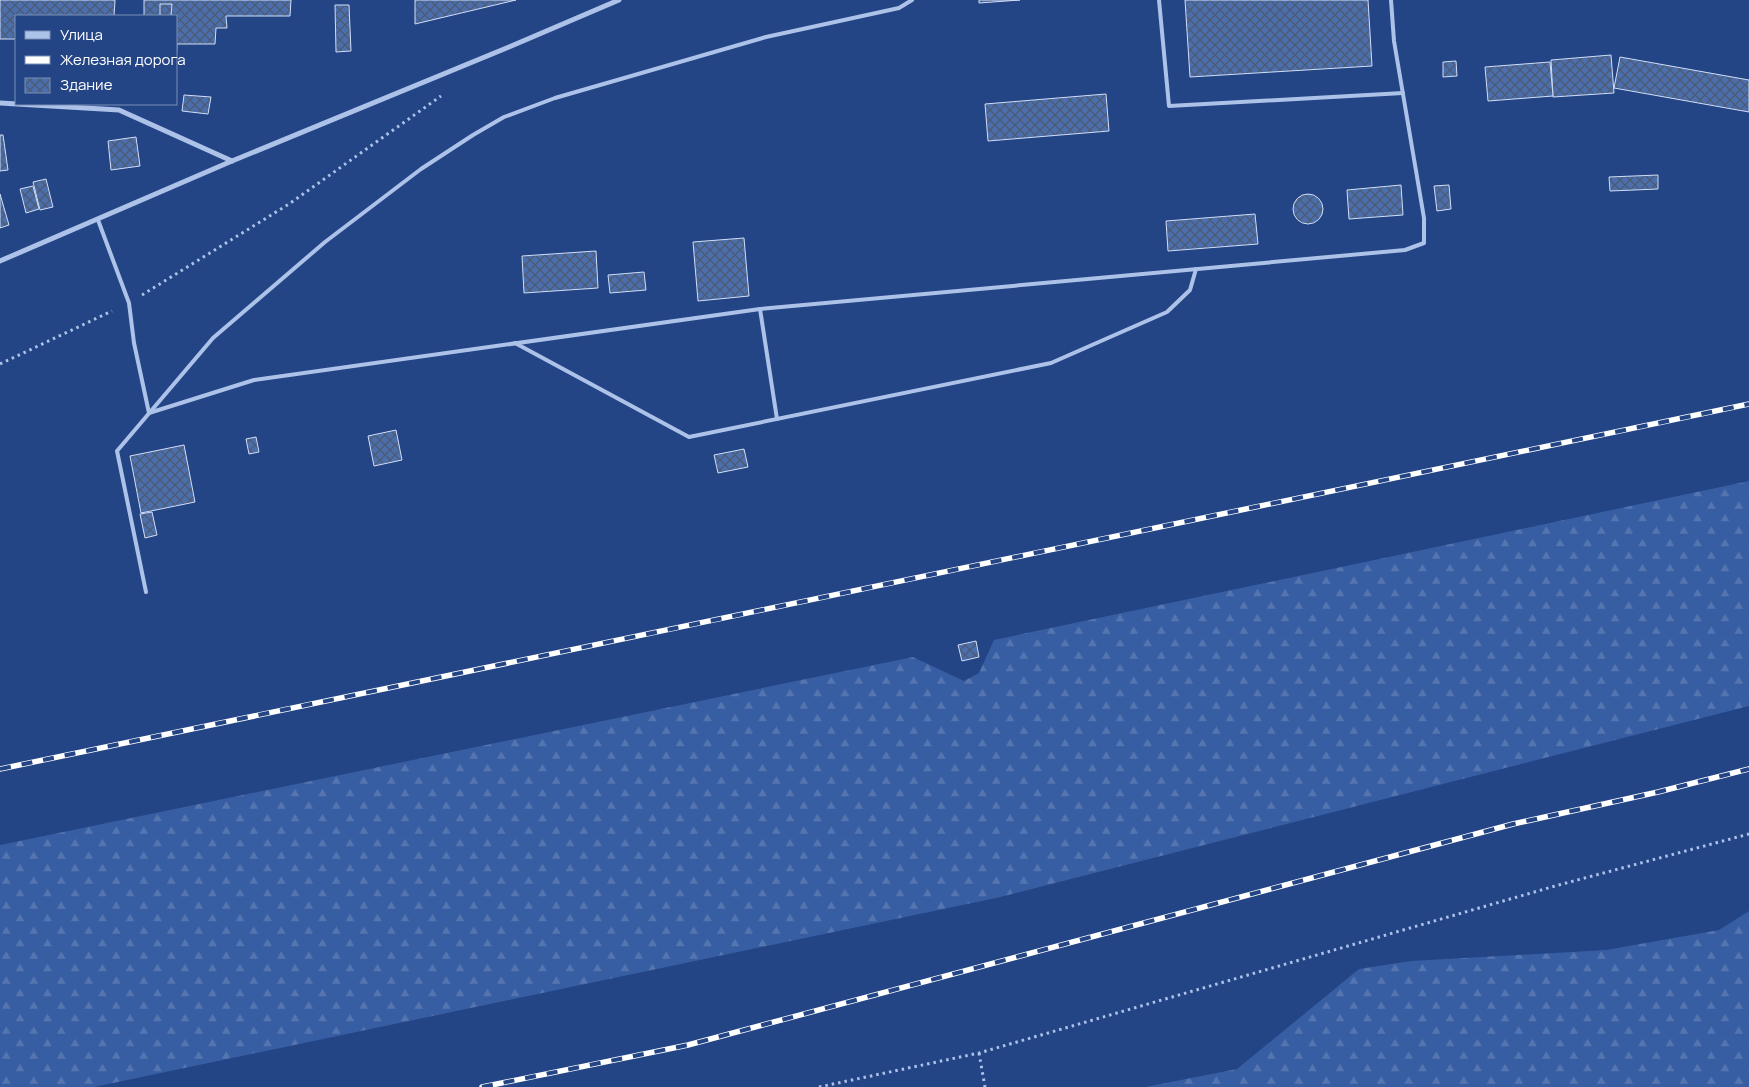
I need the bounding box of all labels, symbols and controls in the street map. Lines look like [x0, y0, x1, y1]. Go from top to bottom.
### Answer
legend [15, 15, 178, 105]
text: Улица [60, 24, 103, 45]
text: Железная дорога [60, 49, 185, 70]
text: Здание [60, 74, 113, 95]

